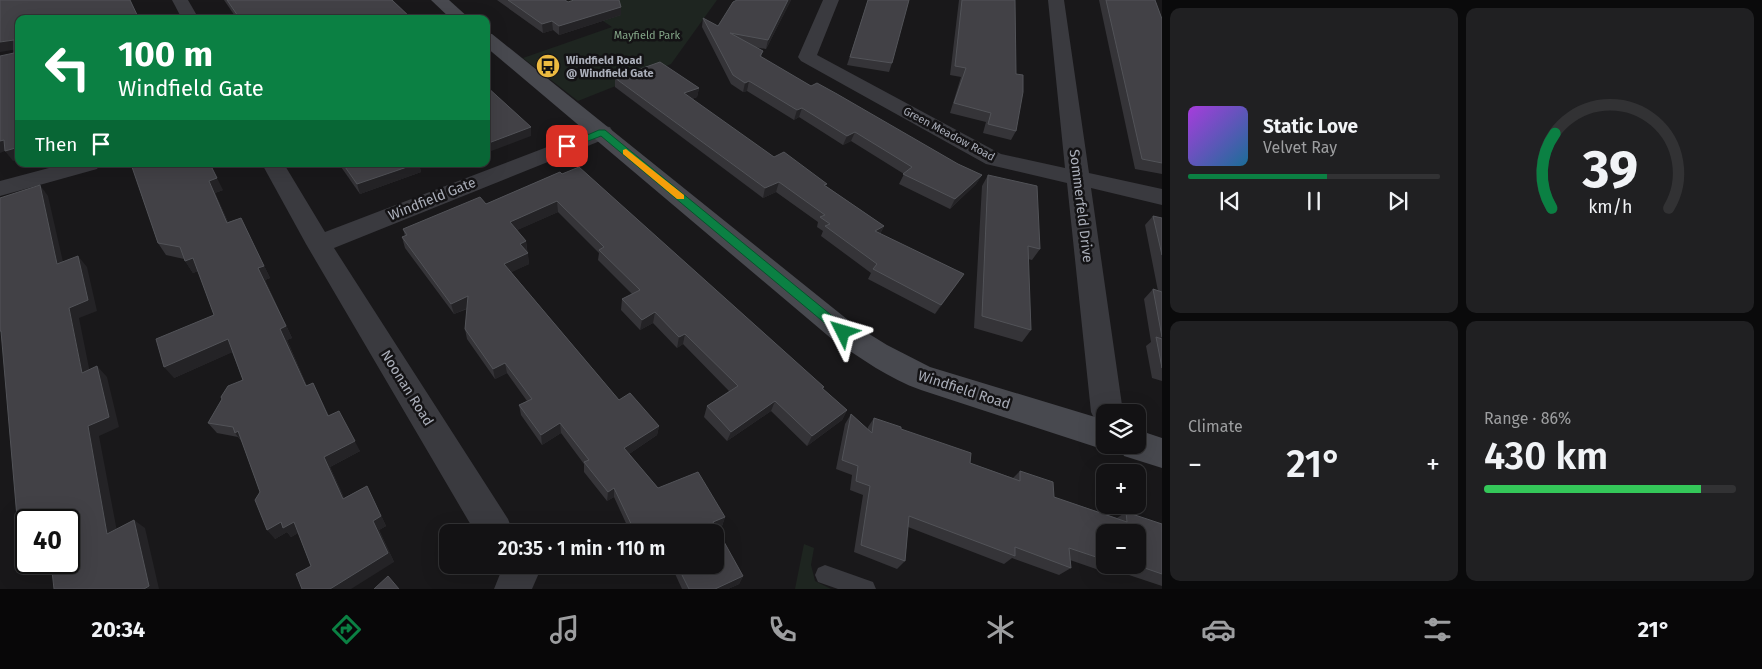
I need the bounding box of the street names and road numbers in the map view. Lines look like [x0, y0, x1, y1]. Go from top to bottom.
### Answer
street label: Green Meadow Road [901, 104, 997, 164]
street label: Sommerfeld Drive [1066, 148, 1096, 264]
street label: Windfield Gate [386, 174, 478, 224]
street label: Noonan Road [377, 347, 437, 429]
street label: Windfield Road [916, 367, 1012, 413]

